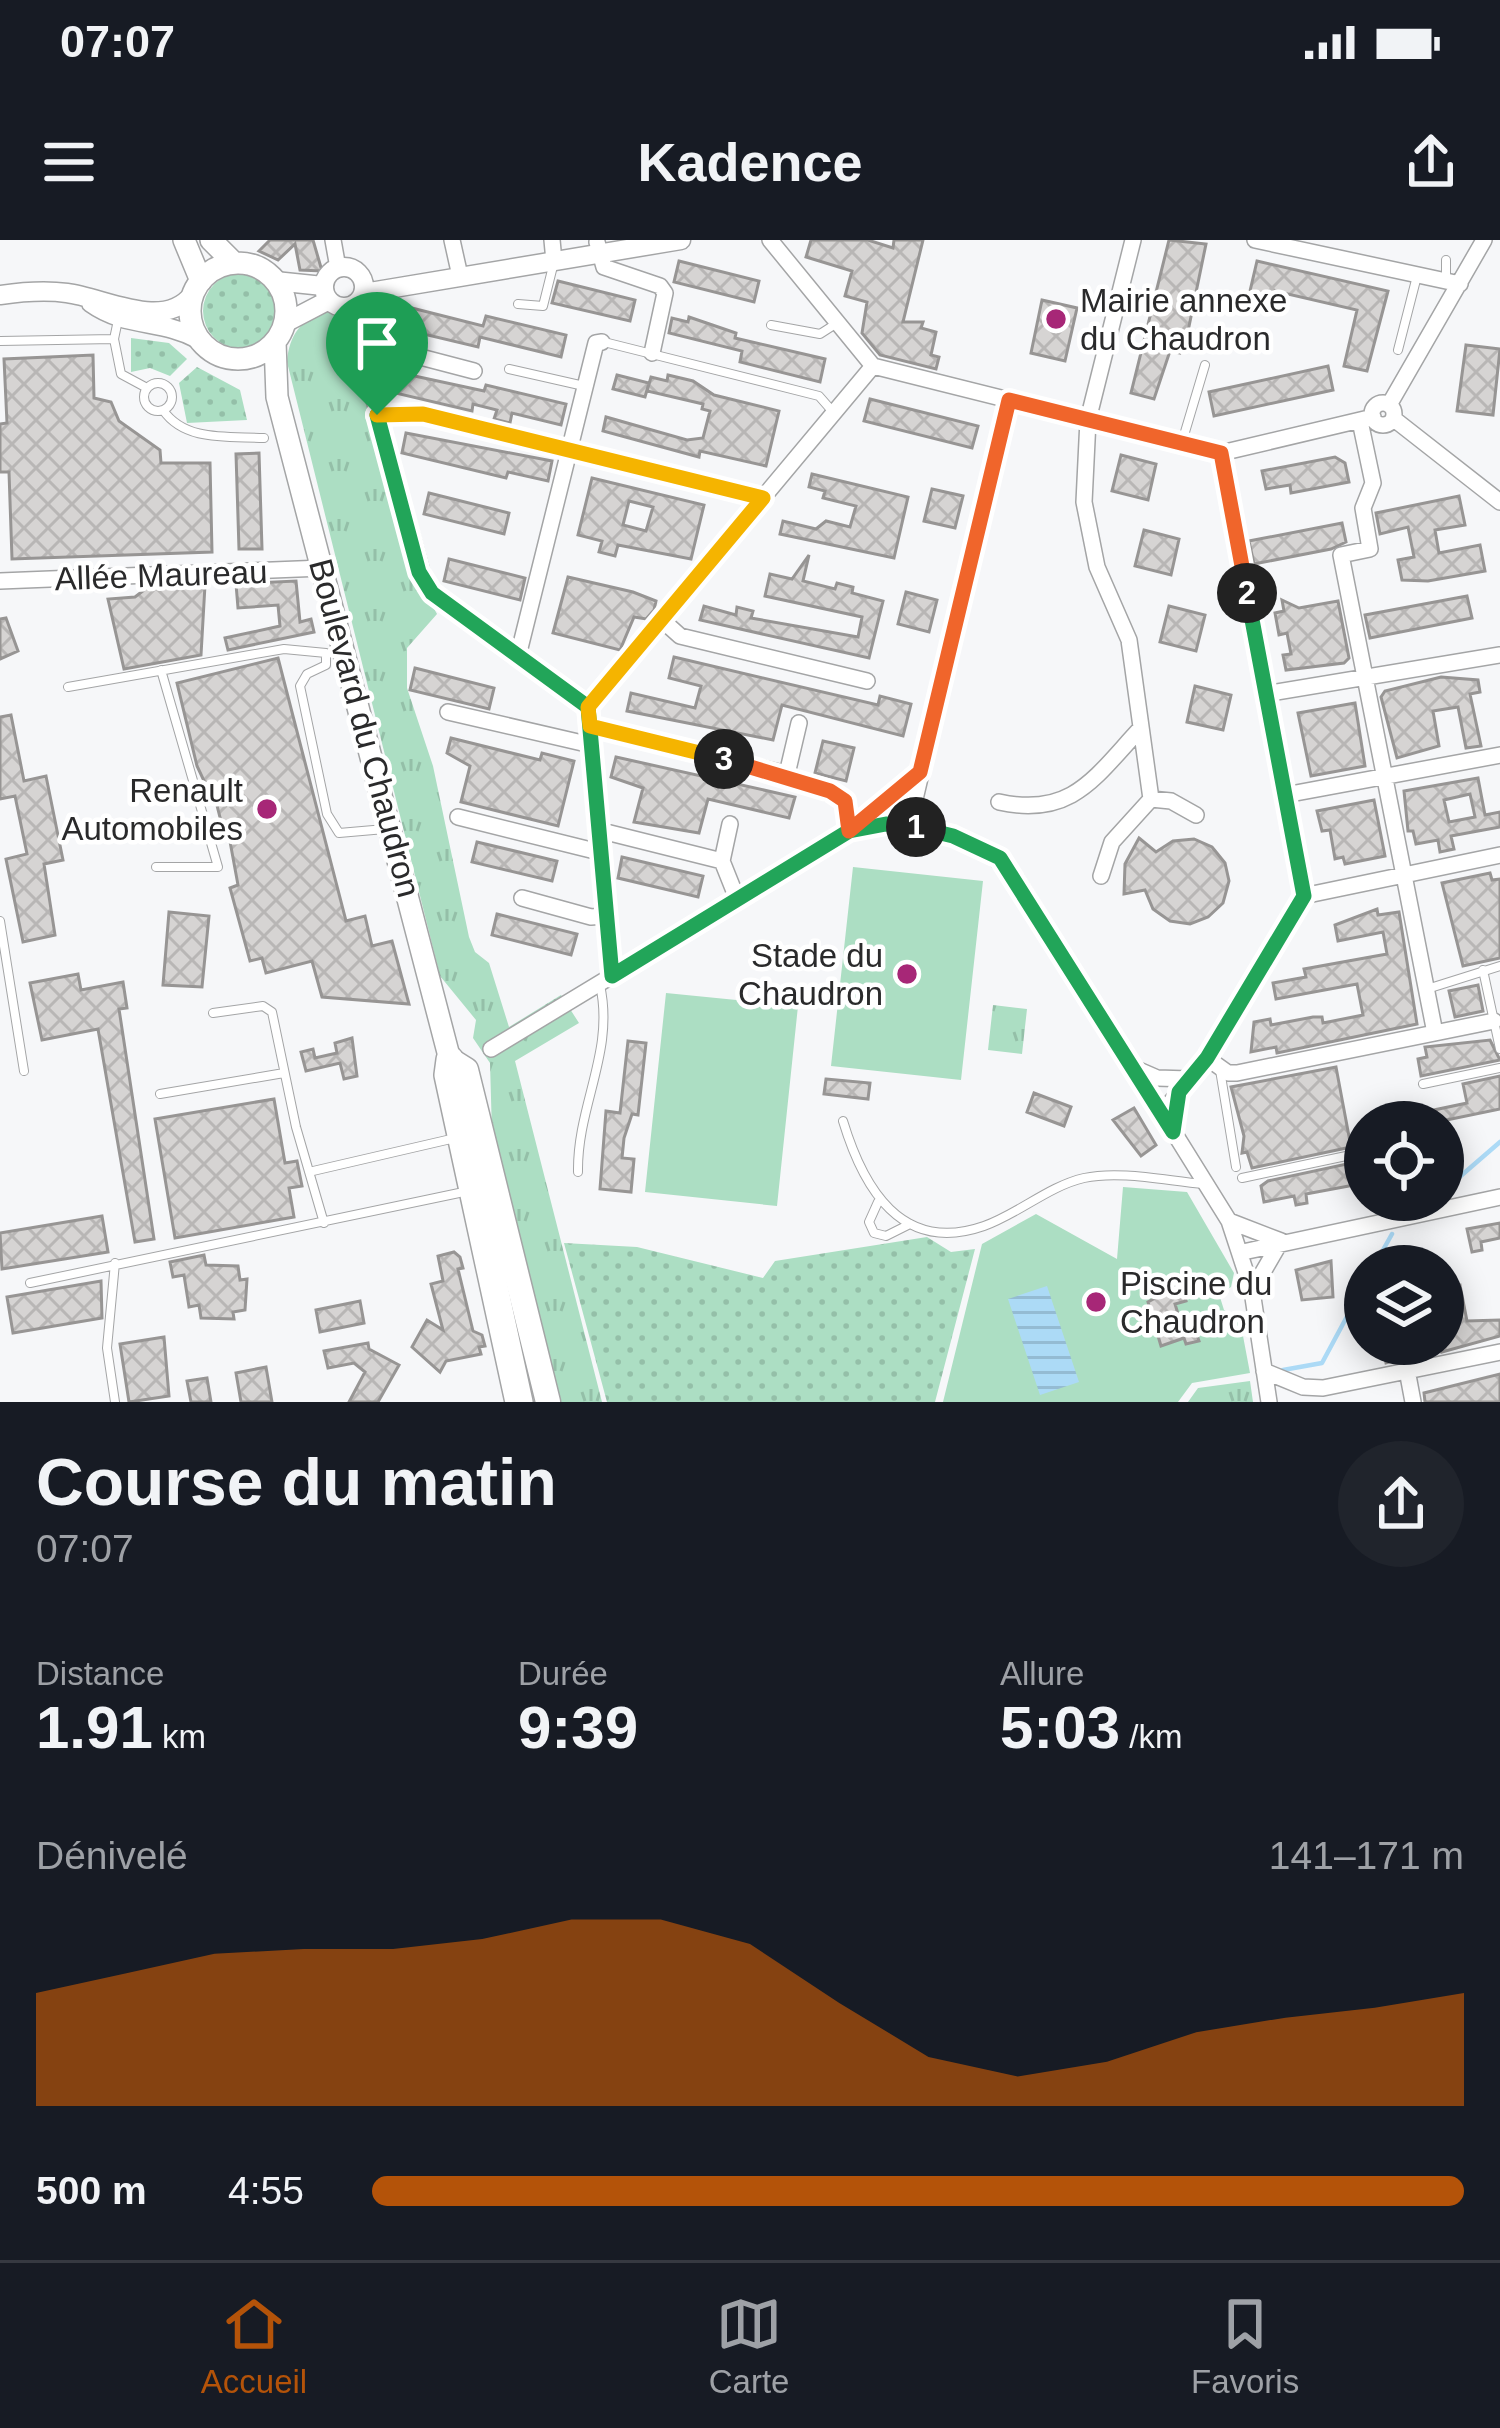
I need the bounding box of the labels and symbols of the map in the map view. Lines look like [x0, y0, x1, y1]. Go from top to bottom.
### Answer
place label: Mairie annexe du Chaudron [1080, 282, 1287, 357]
pin [326, 292, 428, 415]
marker: Mairie annexe du Chaudron [1043, 306, 1069, 332]
street label: Allée Maureau [54, 553, 268, 597]
street label: Boulevard du Chaudron [302, 555, 428, 901]
pin: 2 [1217, 563, 1277, 623]
pin: 3 [694, 729, 754, 789]
place label: Renault Automobiles [61, 772, 243, 847]
marker: Renault Automobiles [254, 796, 280, 822]
pin: 1 [886, 797, 946, 857]
place label: Stade du Chaudron [738, 937, 883, 1012]
marker: Stade du Chaudron [894, 961, 920, 987]
place label: Piscine du Chaudron [1120, 1265, 1272, 1340]
marker: Piscine du Chaudron [1083, 1289, 1109, 1315]

